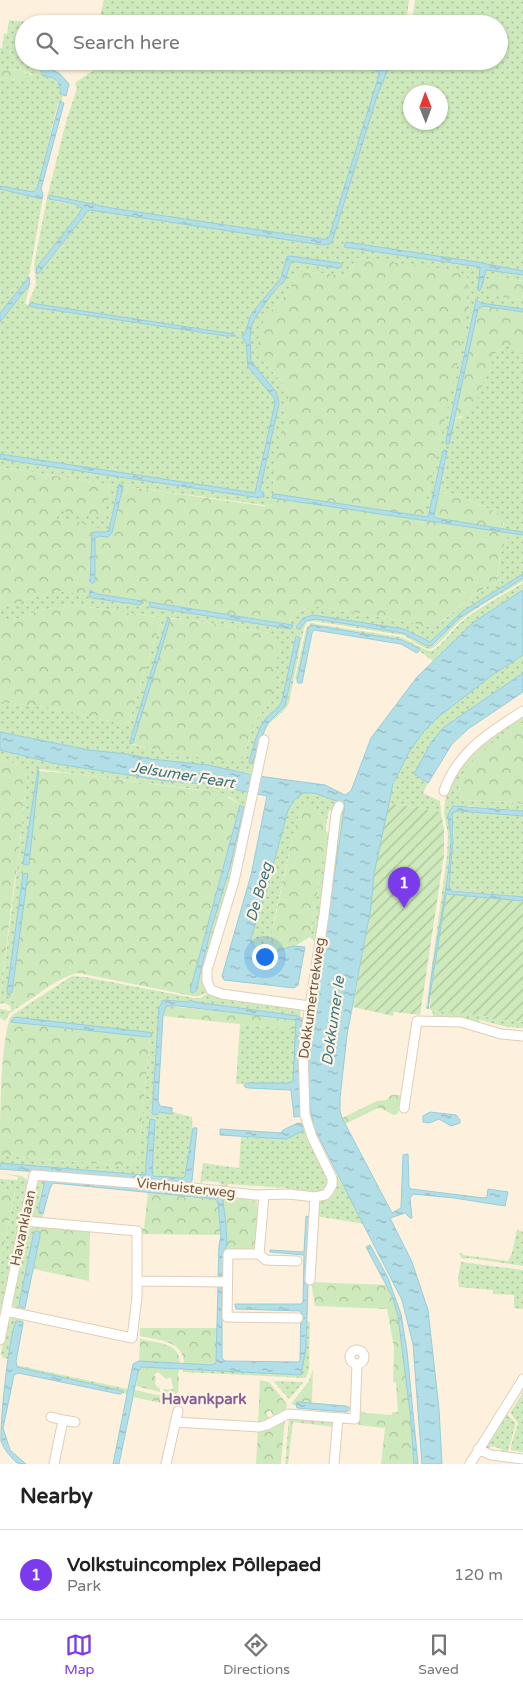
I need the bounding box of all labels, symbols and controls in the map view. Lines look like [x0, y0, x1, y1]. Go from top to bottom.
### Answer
search box [15, 15, 508, 70]
icon: search [33, 29, 61, 57]
text: Search here [73, 32, 180, 54]
north arrow [403, 85, 448, 130]
water label: Jelsumer Feart [130, 758, 238, 792]
water label: De Boeg [242, 859, 276, 924]
pin: 1 [388, 867, 420, 908]
street label: Dokkumertrekweg [295, 936, 329, 1060]
your location [252, 944, 278, 970]
water label: Dokkumer Ie [318, 974, 348, 1067]
street label: Vierhuisterweg [135, 1174, 237, 1202]
street label: Havanklaan [7, 1188, 39, 1268]
district label: Havankpark [161, 1390, 247, 1409]
text: Nearby [20, 1484, 93, 1509]
text: Volkstuincomplex Pôllepaed [67, 1554, 321, 1576]
text: 1 [31, 1565, 41, 1585]
text: 120 m [454, 1565, 503, 1585]
text: Park [67, 1576, 101, 1596]
tab: Map [64, 1631, 94, 1678]
tab: Directions [223, 1631, 290, 1678]
tab: Saved [418, 1631, 459, 1678]

